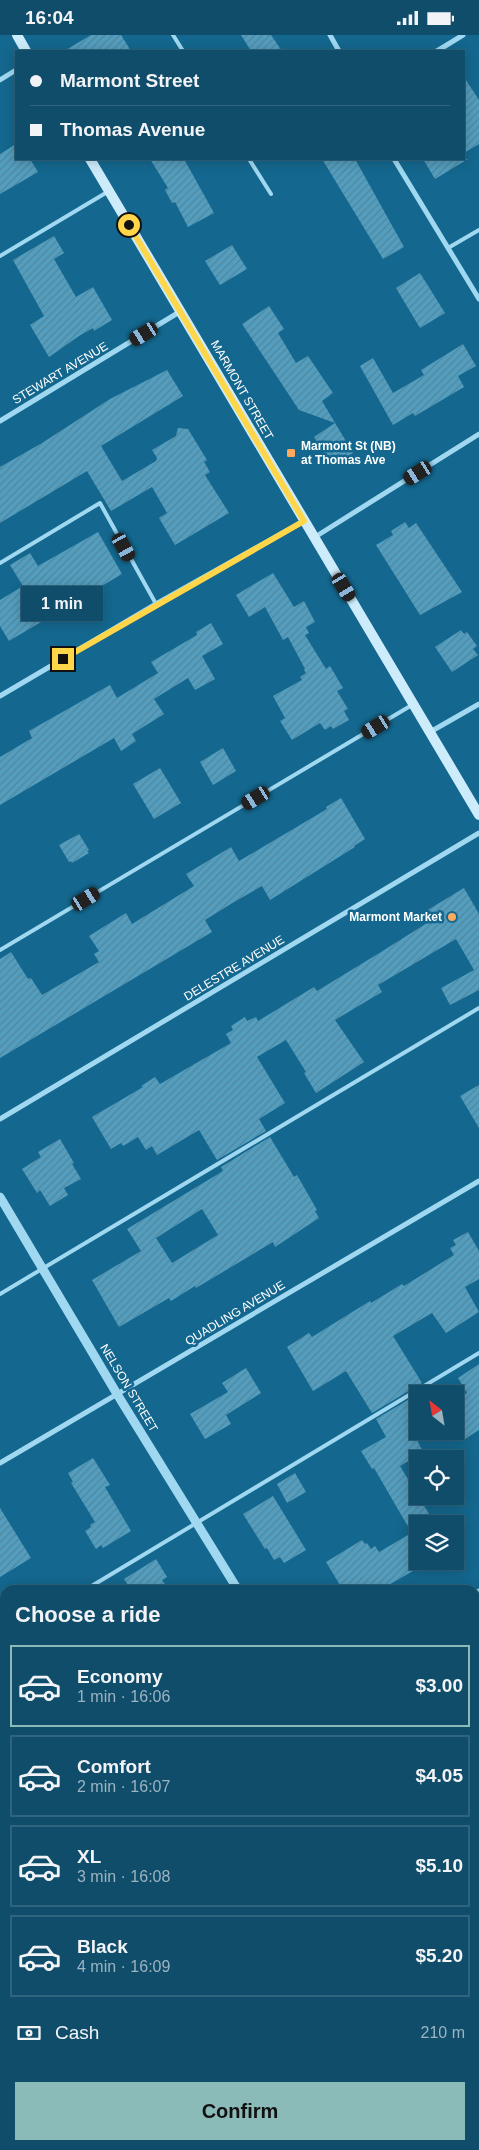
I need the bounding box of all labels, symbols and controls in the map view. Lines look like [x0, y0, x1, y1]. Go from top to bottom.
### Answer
text: 16:04 [25, 7, 74, 28]
text: Marmont Street [60, 70, 199, 91]
text: Thomas Avenue [60, 119, 205, 140]
route start [118, 214, 140, 236]
car [127, 320, 160, 348]
street label: MARMONT STREET [208, 338, 277, 443]
street label: STEWART AVENUE [10, 339, 110, 407]
place label: Marmont St (NB) at Thomas Ave [301, 439, 396, 467]
marker: Marmont St (NB) at Thomas Ave [285, 447, 297, 459]
car [401, 459, 434, 487]
car [110, 530, 137, 564]
car [329, 570, 358, 604]
callout: 1 min [22, 587, 104, 621]
text: 1 min [41, 595, 83, 612]
route end [52, 648, 74, 670]
car [359, 713, 392, 741]
car [239, 784, 272, 812]
car [69, 885, 102, 913]
place label: Marmont Market [349, 910, 442, 924]
marker: Marmont Market [446, 911, 458, 923]
street label: DELESTRE AVENUE [181, 933, 287, 1003]
street label: QUADLING AVENUE [183, 1278, 287, 1348]
street label: NELSON STREET [97, 1342, 161, 1435]
north arrow [409, 1385, 464, 1440]
map controls [409, 1385, 464, 1570]
button: locate [409, 1450, 464, 1505]
button: layers [409, 1515, 464, 1570]
text: Choose a ride [15, 1602, 160, 1627]
icon: car [17, 1664, 62, 1709]
text: Economy [77, 1666, 163, 1687]
text: $3.00 [415, 1675, 463, 1696]
text: 1 min · 16:06 [77, 1688, 170, 1705]
icon: car [17, 1754, 62, 1799]
text: Comfort [77, 1756, 151, 1777]
text: $4.05 [415, 1765, 463, 1786]
text: 2 min · 16:07 [77, 1778, 170, 1795]
icon: car [17, 1844, 62, 1889]
text: XL [77, 1846, 101, 1867]
text: $5.10 [415, 1855, 463, 1876]
text: 3 min · 16:08 [77, 1868, 170, 1885]
icon: car [17, 1934, 62, 1979]
text: Black [77, 1936, 128, 1957]
text: $5.20 [415, 1945, 463, 1966]
text: 4 min · 16:09 [77, 1958, 170, 1975]
icon: cash [15, 2019, 43, 2047]
text: Cash [55, 2022, 99, 2043]
text: 210 m [421, 2024, 465, 2041]
button: Confirm [15, 2082, 465, 2140]

